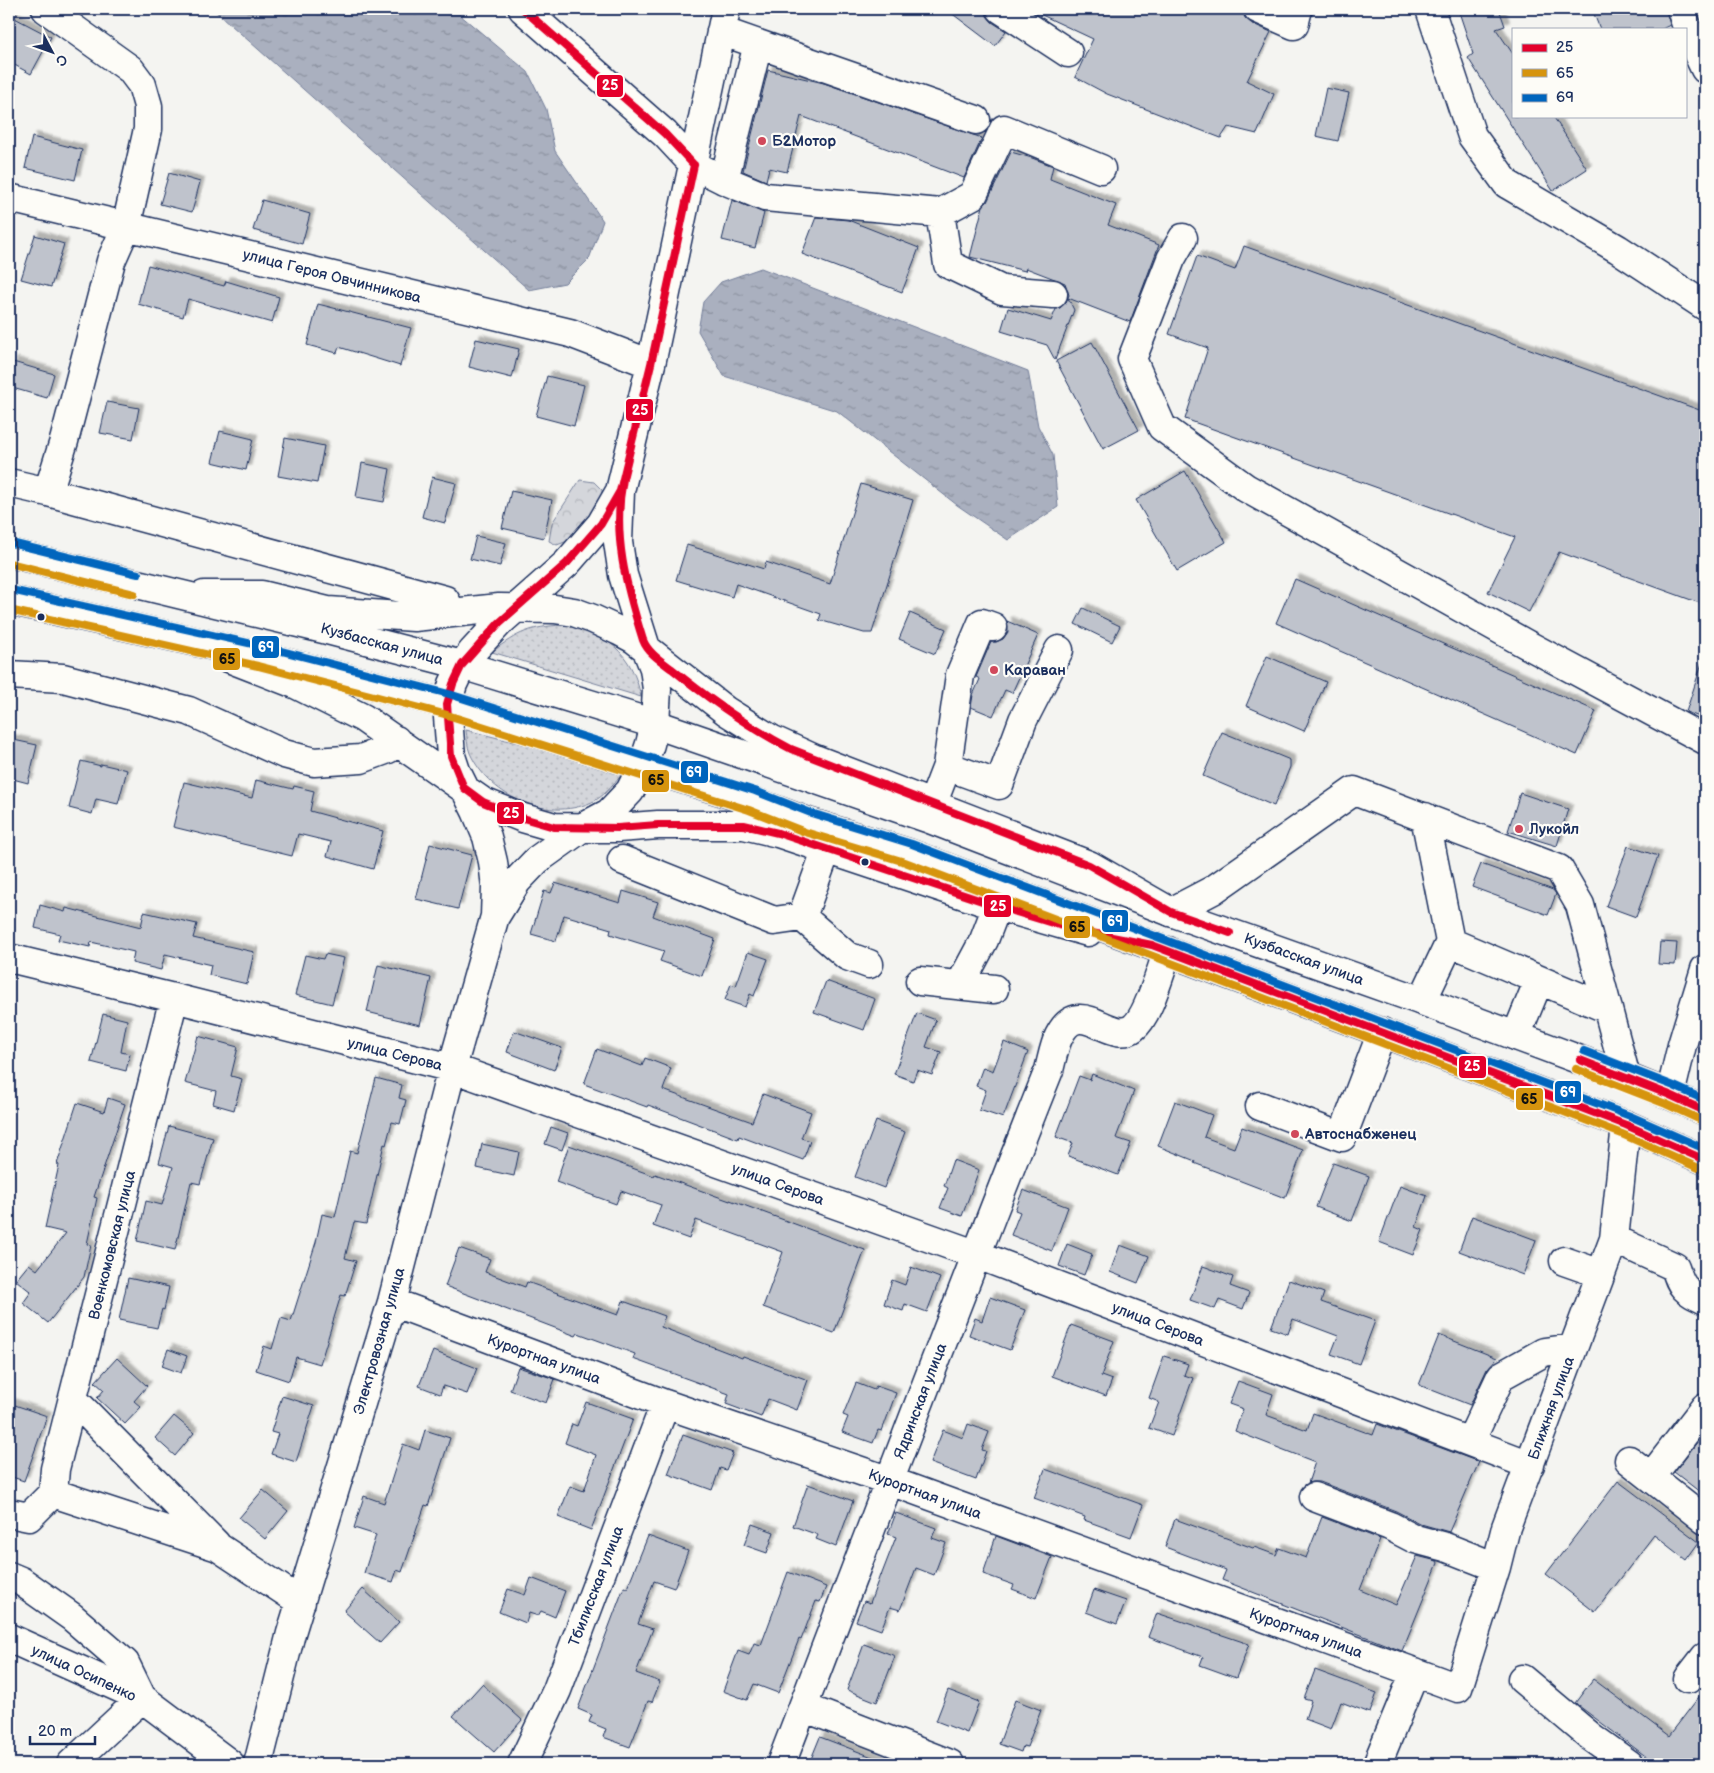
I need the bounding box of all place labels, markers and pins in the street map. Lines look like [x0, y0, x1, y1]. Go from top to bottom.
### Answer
place label: Б2Мотор [772, 132, 836, 151]
marker: Б2Мотор [756, 135, 768, 147]
unlabelled marker [36, 612, 46, 622]
place label: Караван [1004, 661, 1066, 680]
marker: Караван [988, 664, 1000, 676]
place label: Лукойл [1528, 820, 1579, 839]
marker: Лукойл [1513, 823, 1525, 835]
unlabelled marker [860, 857, 870, 867]
place label: Автоснабженец [1304, 1125, 1416, 1144]
marker: Автоснабженец [1289, 1128, 1301, 1140]

